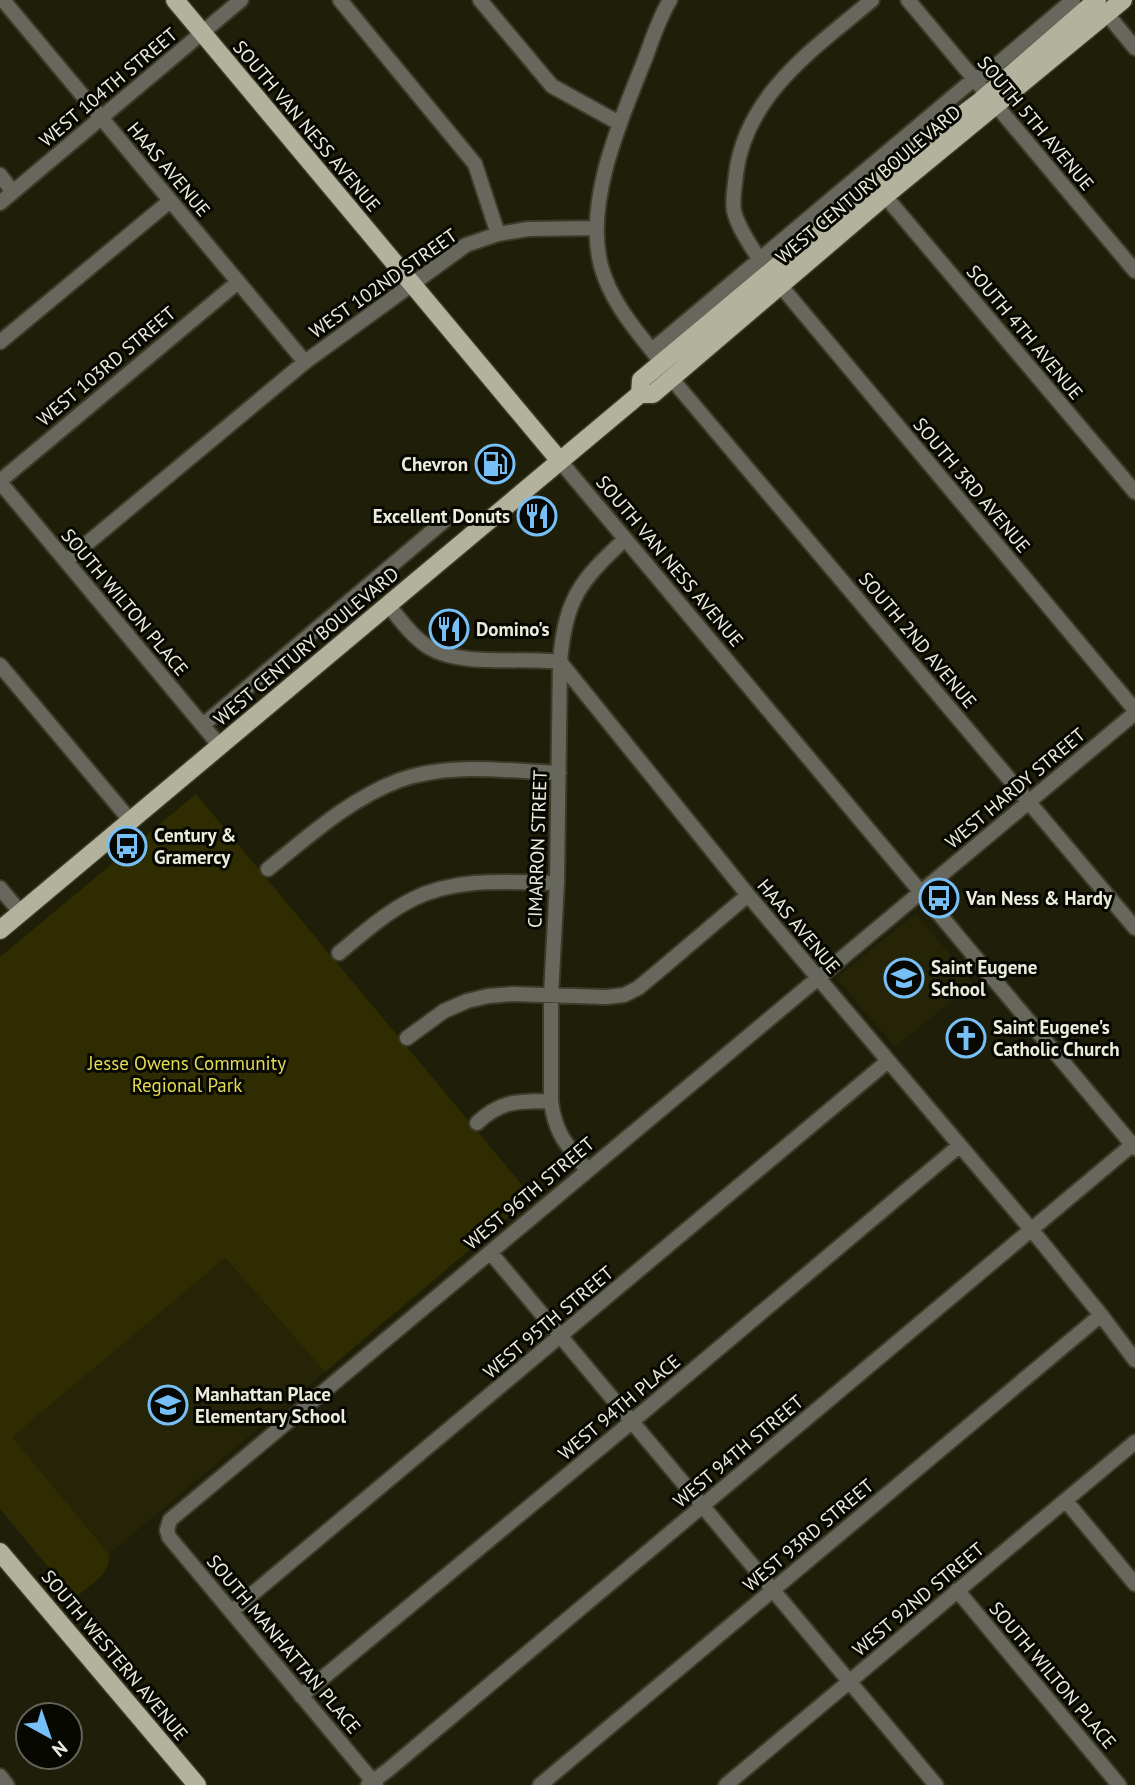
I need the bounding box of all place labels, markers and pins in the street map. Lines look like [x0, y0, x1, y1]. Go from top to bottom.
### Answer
fuel station icon: Chevron [474, 443, 516, 485]
place label: Chevron [401, 452, 468, 476]
restaurant icon: Excellent Donuts [516, 495, 558, 537]
place label: Excellent Donuts [373, 504, 510, 528]
restaurant icon: Domino's [428, 608, 470, 650]
place label: Domino's [476, 617, 550, 641]
place label: Century & Gramercy [154, 823, 236, 869]
bus stop icon: Century & Gramercy [106, 825, 148, 867]
bus stop icon: Van Ness & Hardy [918, 877, 960, 919]
place label: Van Ness & Hardy [965, 886, 1113, 910]
place label: Saint Eugene School [931, 955, 1037, 1001]
school or university icon: Saint Eugene School [883, 957, 925, 999]
place label: Saint Eugene's Catholic Church [993, 1015, 1120, 1061]
church icon: Saint Eugene's Catholic Church [945, 1017, 987, 1059]
place label: Manhattan Place Elementary School [195, 1382, 346, 1428]
school or university icon: Manhattan Place Elementary School [147, 1384, 189, 1426]

